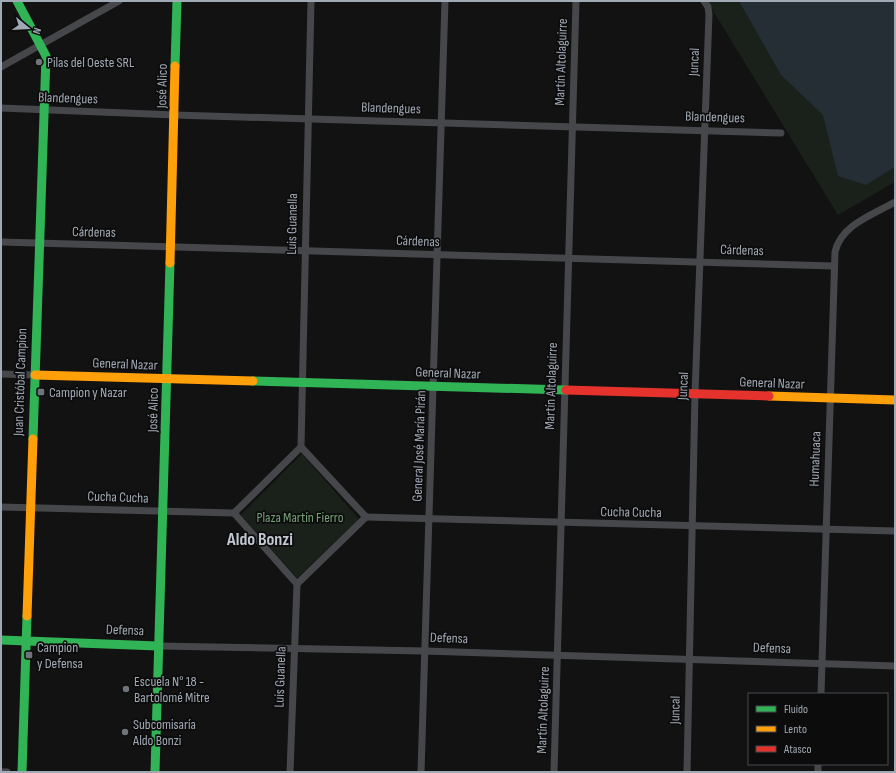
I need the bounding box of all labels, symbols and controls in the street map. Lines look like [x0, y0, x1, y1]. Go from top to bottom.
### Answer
north arrow [8, 8, 48, 48]
street label: Martín Altolaguirre [551, 18, 571, 106]
text: N [30, 26, 44, 36]
street label: Juncal [685, 48, 703, 77]
place label: Pilas del Oeste SRL [47, 54, 134, 71]
marker: Pilas del Oeste SRL [34, 57, 44, 67]
street label: José Alico [153, 63, 171, 109]
street label: Blandengues [38, 88, 98, 108]
street label: Blandengues [361, 98, 421, 118]
street label: Blandengues [685, 107, 745, 127]
street label: Luis Guanella [283, 193, 301, 255]
street label: Cárdenas [72, 223, 116, 241]
street label: Cárdenas [396, 232, 440, 250]
street label: Cárdenas [720, 241, 764, 259]
street label: Juan Cristóbal Campion [10, 328, 30, 437]
street label: Martín Altolaguirre [541, 342, 561, 430]
street label: General Nazar [92, 354, 158, 374]
street label: General Nazar [415, 363, 481, 383]
street label: Juncal [674, 372, 692, 401]
street label: General Nazar [739, 373, 805, 393]
place label: Campion y Nazar [49, 384, 127, 401]
marker: Campion y Nazar [36, 387, 46, 397]
street label: José Alico [144, 387, 162, 433]
street label: General José María Pirán [409, 390, 429, 502]
street label: Humahuaca [806, 431, 824, 487]
street label: Cucha Cucha [87, 487, 149, 507]
street label: Cucha Cucha [600, 503, 662, 521]
park label: Plaza Martín Fierro [257, 509, 344, 526]
district label: Aldo Bonzi [226, 529, 293, 550]
street label: Defensa [106, 621, 144, 639]
street label: Defensa [430, 629, 468, 647]
place label: Campion y Defensa [37, 639, 83, 672]
street label: Defensa [753, 639, 791, 657]
street label: Luis Guanella [270, 646, 290, 708]
marker: Campion y Defensa [24, 650, 34, 660]
street label: Martín Altolaguirre [533, 666, 553, 754]
place label: Escuela N° 18 - Bartolomé Mitre [134, 673, 210, 706]
marker: Escuela N° 18 - Bartolomé Mitre [121, 684, 131, 694]
legend [748, 693, 888, 765]
street label: Juncal [666, 696, 684, 725]
text: Fluido [784, 702, 808, 717]
place label: Subcomisaría Aldo Bonzi [132, 716, 196, 749]
text: Lento [784, 722, 807, 737]
marker: Subcomisaría Aldo Bonzi [120, 727, 130, 737]
text: Atasco [783, 742, 811, 757]

